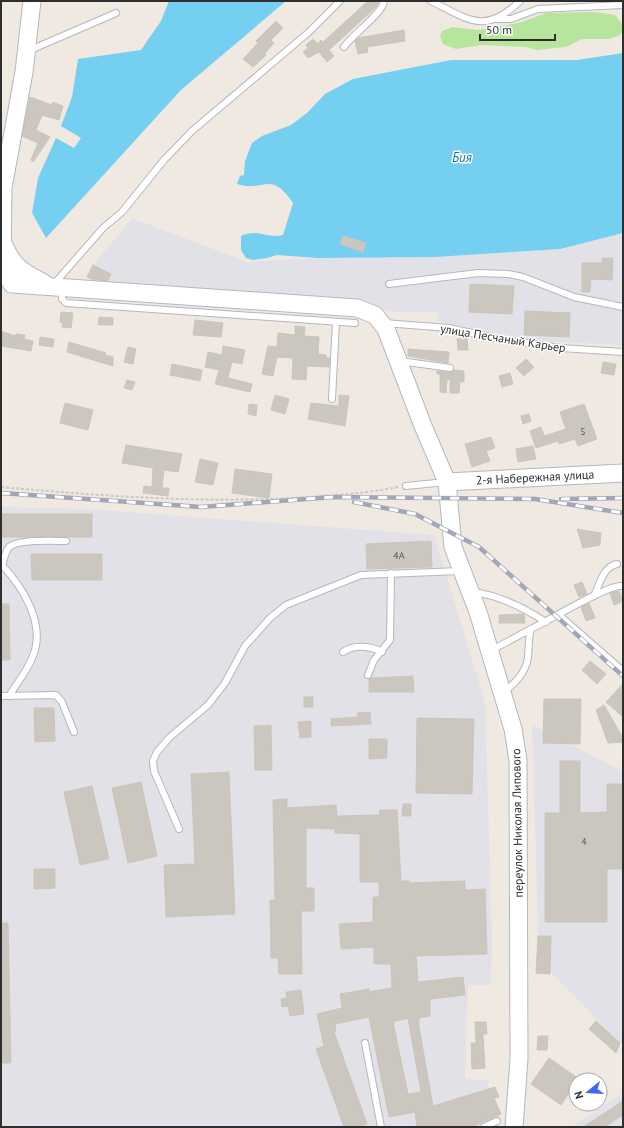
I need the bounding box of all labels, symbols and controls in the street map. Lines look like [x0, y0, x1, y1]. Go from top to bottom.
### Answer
scale bar [480, 16, 555, 42]
text: 50 m [486, 22, 512, 37]
water label: Бия [452, 149, 472, 166]
street label: улица Песчаный Карьер [439, 321, 567, 355]
house number: 5 [580, 425, 586, 438]
street label: 2-я Набережная улица [475, 466, 595, 488]
house number: 4А [393, 549, 405, 562]
street label: переулок Николая Липового [508, 748, 526, 898]
house number: 4 [581, 835, 587, 848]
north arrow [568, 1072, 608, 1112]
text: N [571, 1089, 586, 1101]

